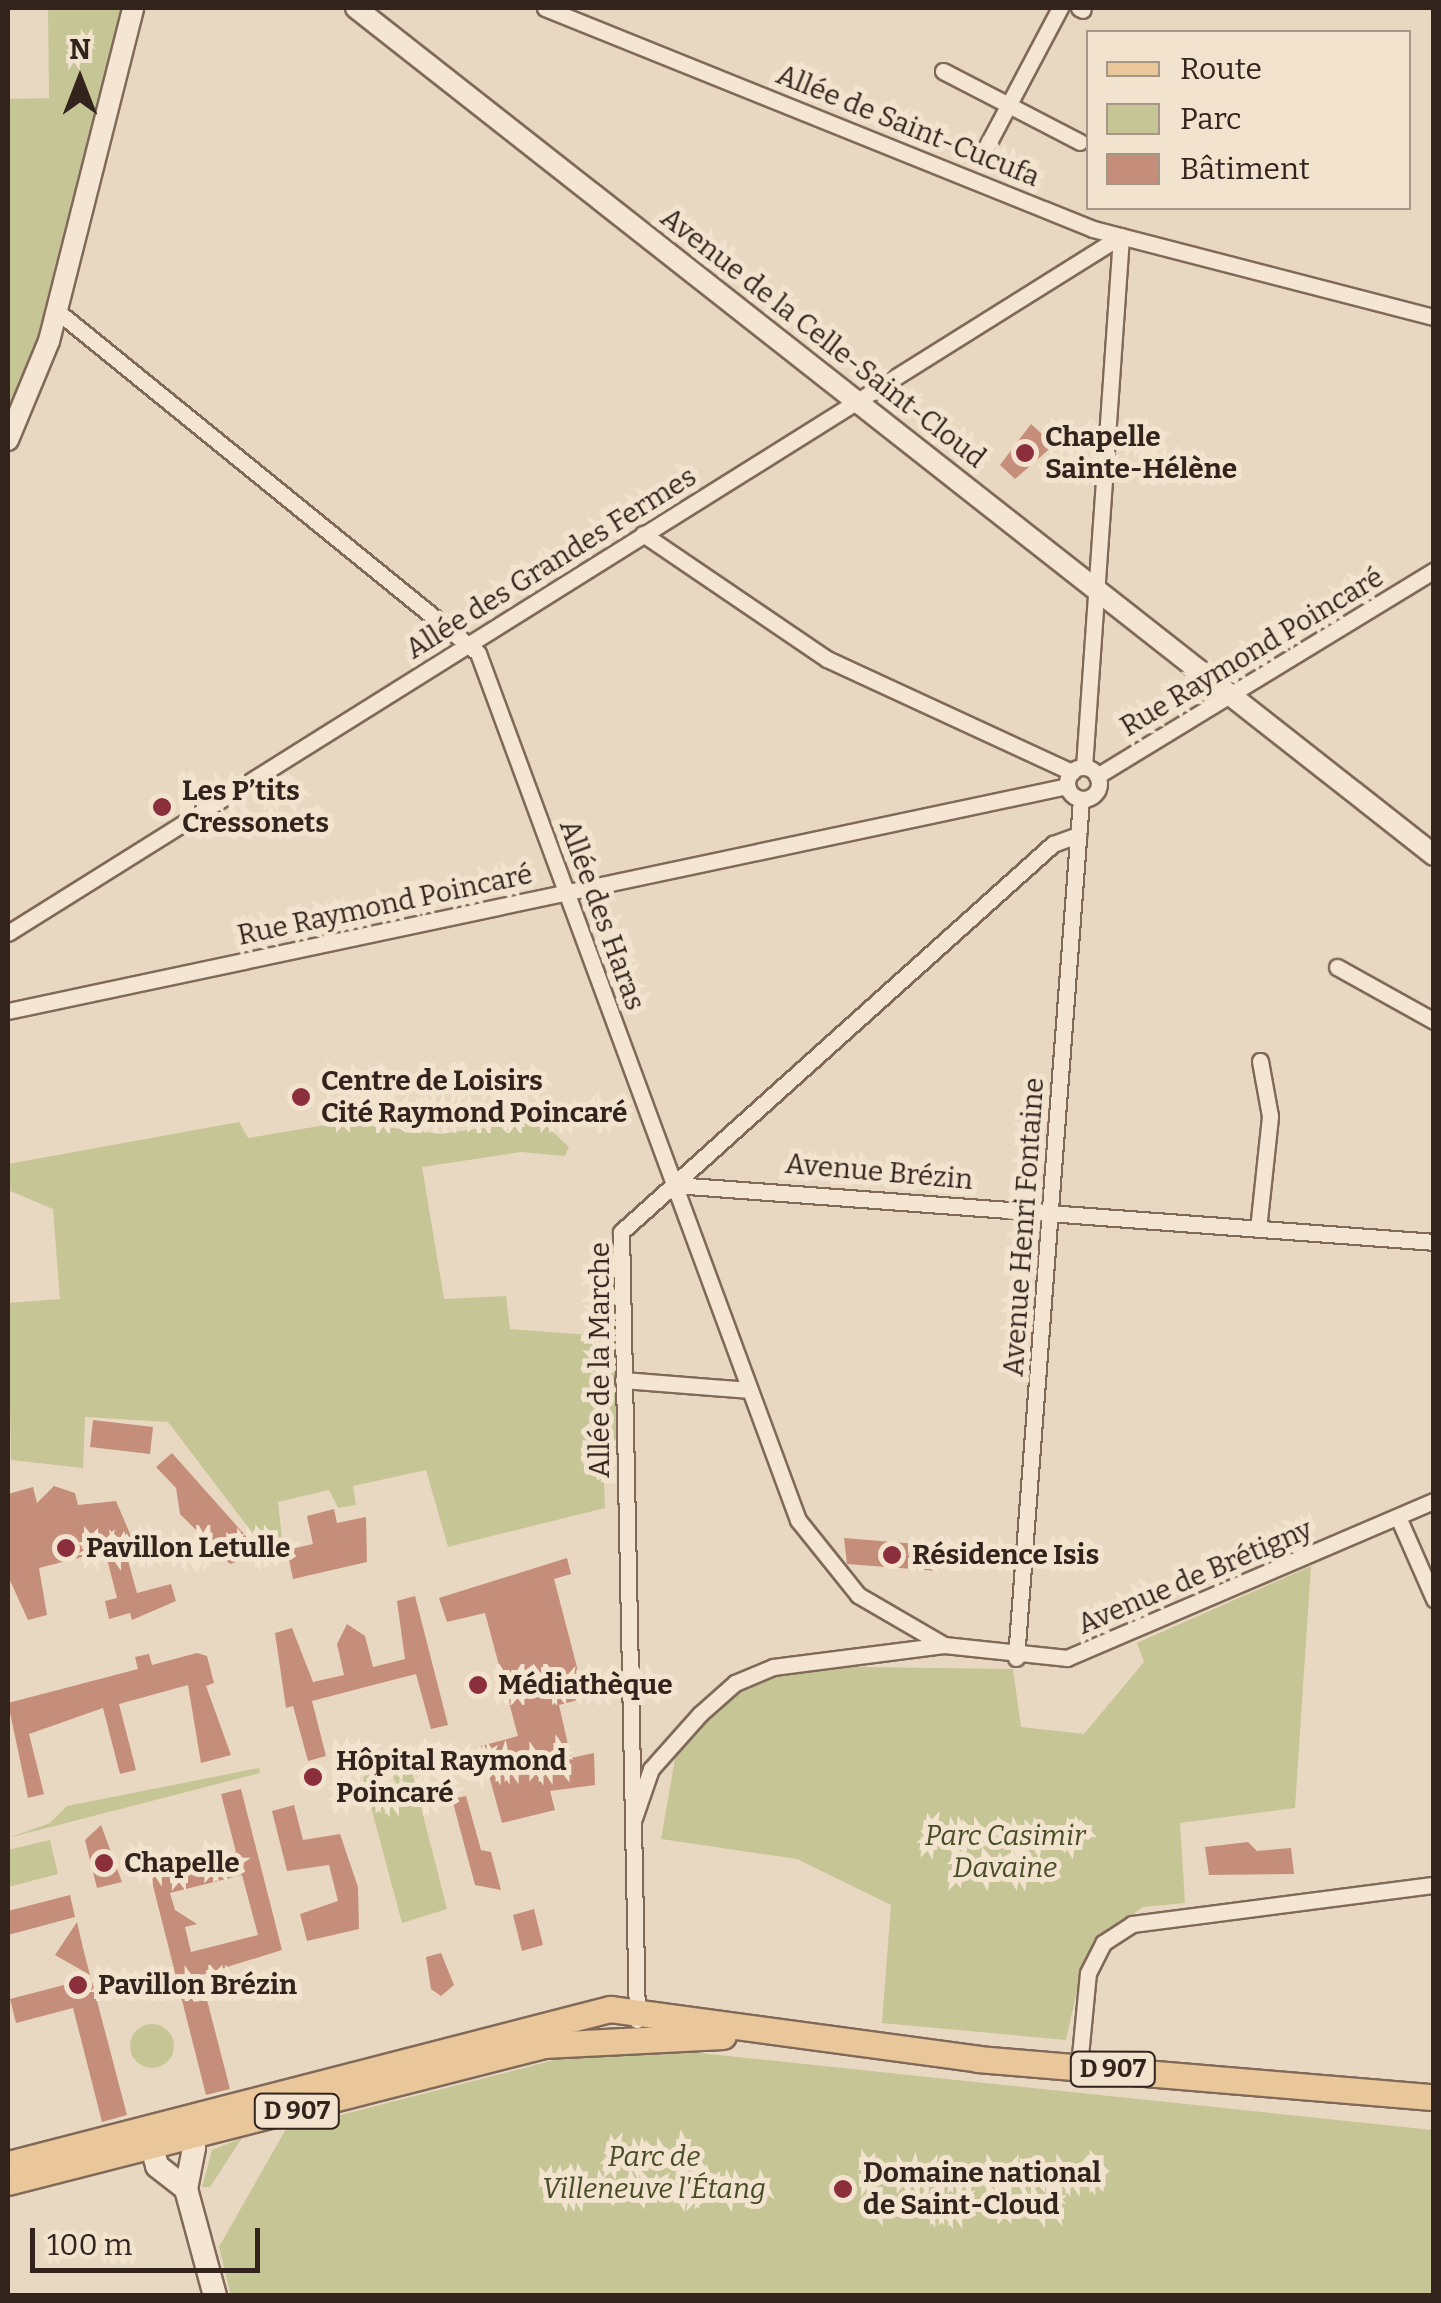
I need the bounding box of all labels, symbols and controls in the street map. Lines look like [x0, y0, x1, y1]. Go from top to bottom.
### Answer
north arrow [30, 30, 130, 130]
legend [1086, 30, 1411, 210]
text: N [69, 33, 91, 66]
text: Route [1180, 51, 1262, 87]
street label: Allée de Saint-Cucufa [772, 58, 1044, 194]
text: Parc [1180, 101, 1242, 137]
text: Bâtiment [1180, 151, 1310, 187]
street label: Avenue de la Celle-Saint-Cloud [654, 201, 992, 475]
place label: Chapelle Sainte-Hélène [1045, 420, 1237, 486]
marker: Chapelle Sainte-Hélène [1014, 442, 1036, 464]
street label: Allée des Grandes Fermes [400, 460, 702, 666]
street label: Rue Raymond Poincaré [1114, 560, 1390, 744]
place label: Les P’tits Cressonets [182, 774, 329, 840]
marker: Les P’tits Cressonets [151, 796, 173, 818]
street label: Allée des Haras [552, 815, 652, 1015]
street label: Rue Raymond Poincaré [234, 857, 536, 953]
place label: Centre de Loisirs Cité Raymond Poincaré [321, 1064, 627, 1130]
street label: Avenue Henri Fontaine [997, 1076, 1051, 1378]
marker: Centre de Loisirs Cité Raymond Poincaré [290, 1086, 312, 1108]
street label: Avenue Brézin [784, 1147, 974, 1197]
street label: Allée de la Marche [583, 1242, 617, 1478]
street label: Avenue de Brétigny [1073, 1512, 1317, 1642]
place label: Pavillon Letulle [86, 1531, 290, 1565]
marker: Pavillon Letulle [55, 1537, 77, 1559]
place label: Résidence Isis [912, 1538, 1099, 1572]
marker: Résidence Isis [881, 1544, 903, 1566]
place label: Médiathèque [498, 1668, 673, 1702]
marker: Médiathèque [467, 1674, 489, 1696]
place label: Hôpital Raymond Poincaré [336, 1744, 567, 1810]
marker: Hôpital Raymond Poincaré [300, 1764, 326, 1790]
park label: Parc Casimir Davaine [925, 1819, 1085, 1885]
place label: Chapelle [124, 1846, 240, 1880]
marker: Chapelle [93, 1852, 115, 1874]
place label: Pavillon Brézin [98, 1968, 297, 2002]
marker: Pavillon Brézin [67, 1974, 89, 1996]
road number: D 907 [1068, 2049, 1158, 2089]
road number: D 907 [252, 2091, 342, 2131]
park label: Parc de Villeneuve l'Étang [542, 2140, 766, 2206]
place label: Domaine national de Saint-Cloud [863, 2156, 1101, 2222]
marker: Domaine national de Saint-Cloud [832, 2178, 854, 2200]
scale bar [35, 2208, 265, 2270]
text: 100 m [47, 2227, 132, 2263]

